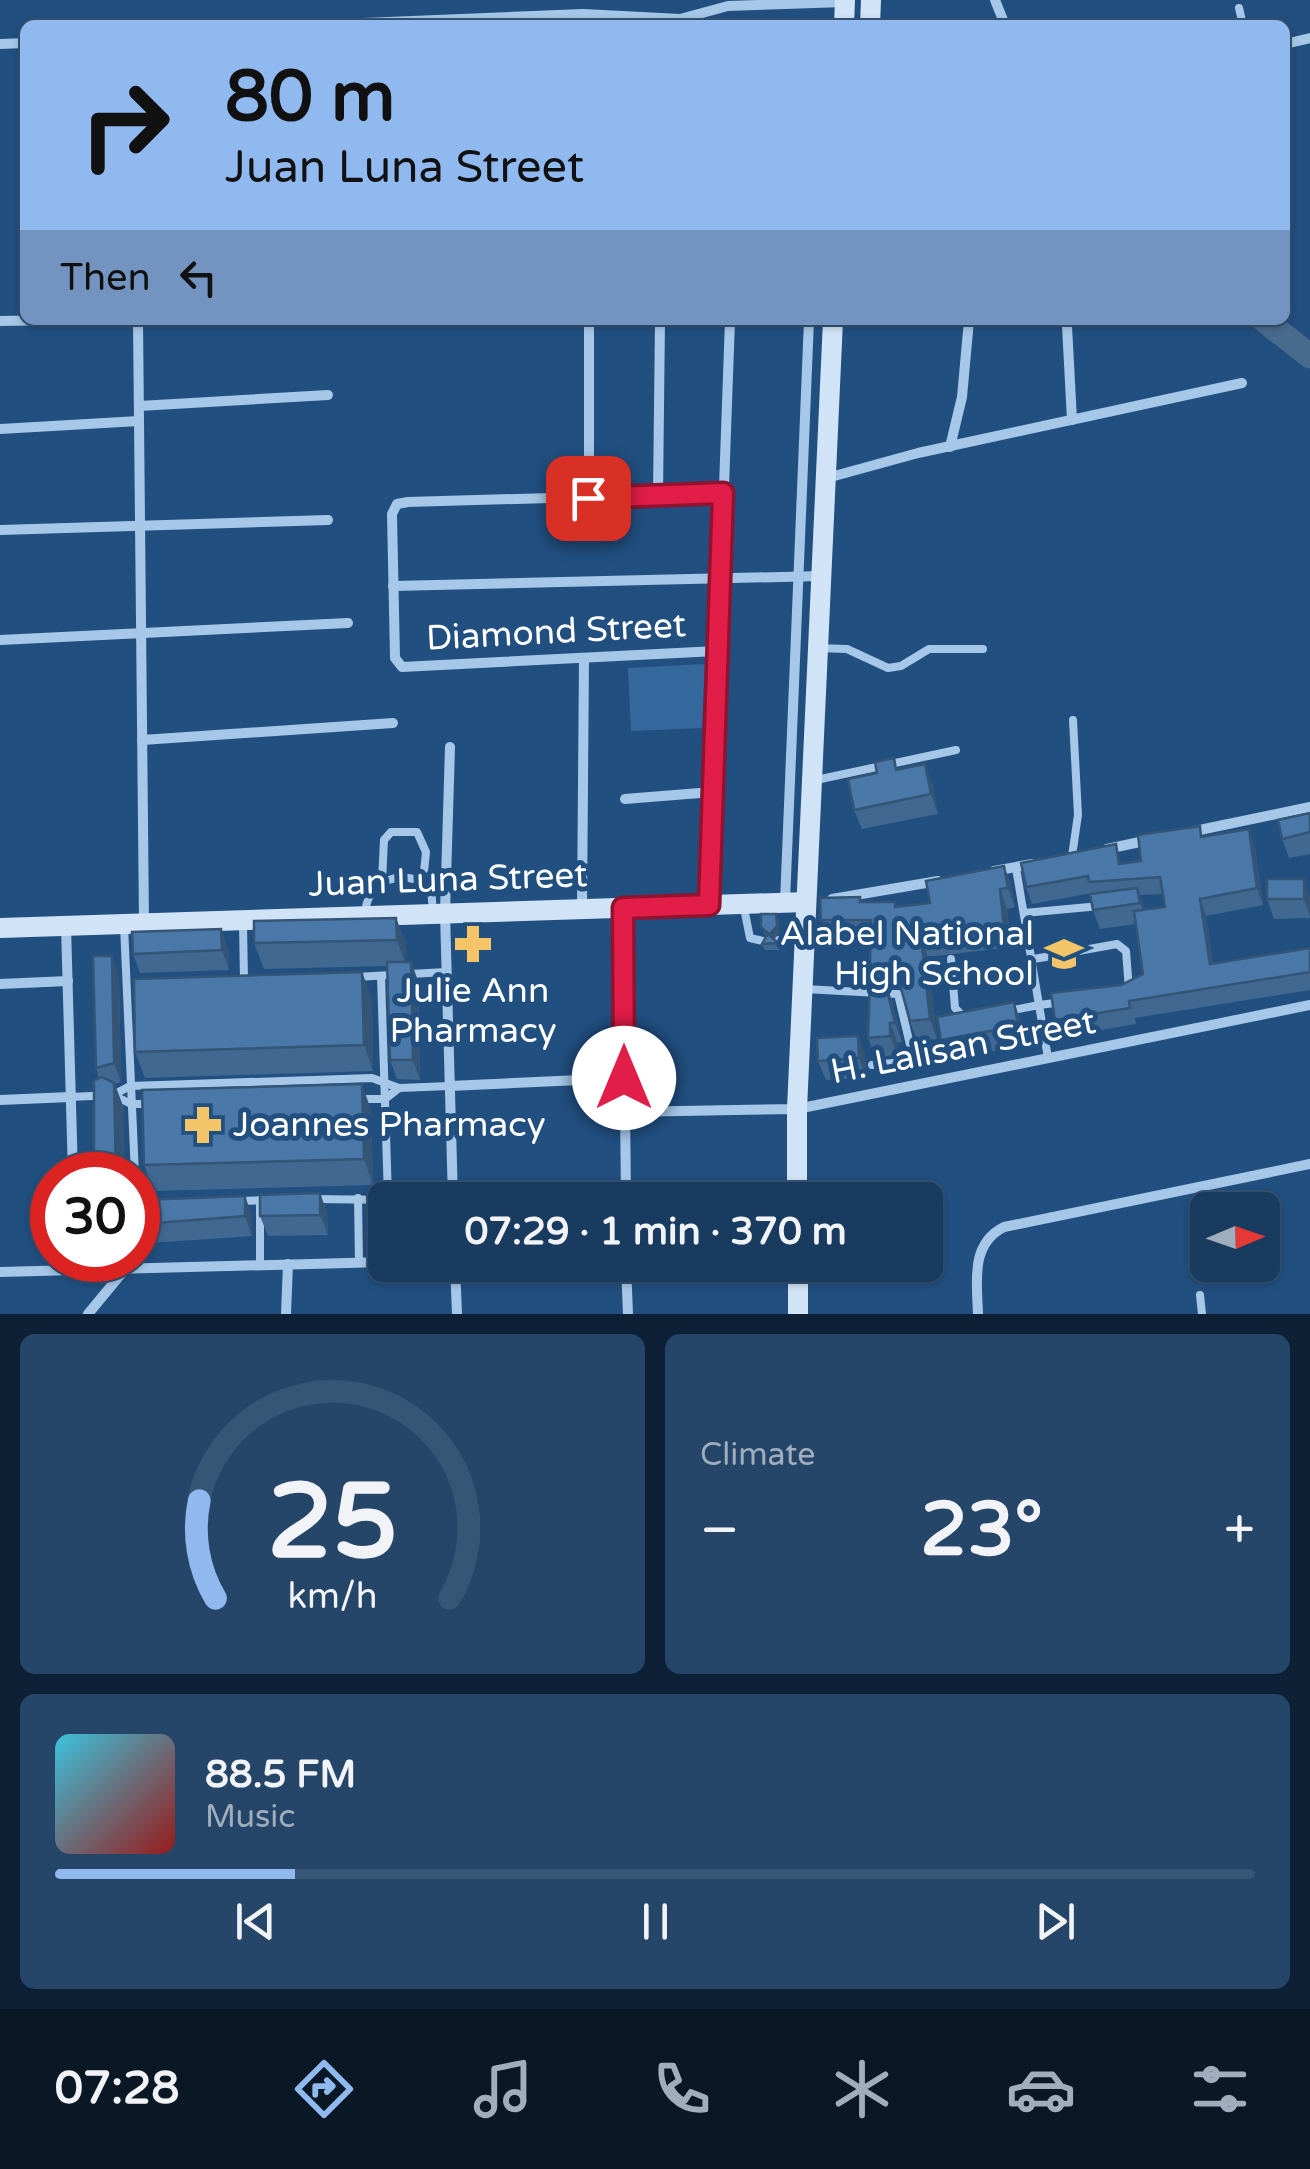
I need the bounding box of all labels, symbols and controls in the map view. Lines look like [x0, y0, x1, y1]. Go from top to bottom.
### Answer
text: 80 m [225, 56, 395, 140]
icon: right [60, 60, 190, 190]
text: Juan Luna Street [225, 141, 584, 195]
icon: left [171, 250, 226, 305]
text: Then [60, 255, 151, 301]
pin [546, 456, 631, 541]
icon: arrive [561, 471, 616, 526]
street label: Diamond Street [425, 604, 687, 660]
street label: Juan Luna Street [308, 854, 588, 906]
place label: Alabel National High School [780, 913, 1034, 995]
pharmacy icon: Julie Ann Pharmacy [452, 923, 494, 965]
school or university icon: Alabel National High School [1043, 933, 1085, 975]
place label: Julie Ann Pharmacy [390, 970, 556, 1052]
street label: H. Lalisan Street [827, 1001, 1099, 1093]
position arrow [572, 1026, 676, 1130]
pharmacy icon: Joannes Pharmacy [182, 1104, 224, 1146]
place label: Joannes Pharmacy [233, 1104, 546, 1146]
speed limit sign: 30 [30, 1152, 160, 1282]
north arrow [1190, 1192, 1280, 1282]
map controls [1190, 1192, 1280, 1282]
text: 07:29 · 1 min · 370 m [464, 1209, 847, 1255]
text: Climate [700, 1436, 815, 1474]
text: 25 [267, 1461, 398, 1586]
text: 23° [920, 1485, 1043, 1575]
text: − [700, 1498, 739, 1564]
text: + [1224, 1498, 1255, 1564]
text: km/h [288, 1575, 377, 1618]
text: 88.5 FM [205, 1752, 356, 1798]
text: Music [205, 1798, 295, 1836]
icon: previous [228, 1894, 283, 1949]
icon: pause [628, 1894, 683, 1949]
icon: next [1028, 1894, 1083, 1949]
icon: directions [289, 2054, 359, 2124]
icon: music [468, 2054, 538, 2124]
icon: phone [647, 2054, 717, 2124]
icon: climate [827, 2054, 897, 2124]
icon: car [1006, 2054, 1076, 2124]
icon: filters [1185, 2054, 1255, 2124]
text: 07:28 [55, 2062, 179, 2116]

